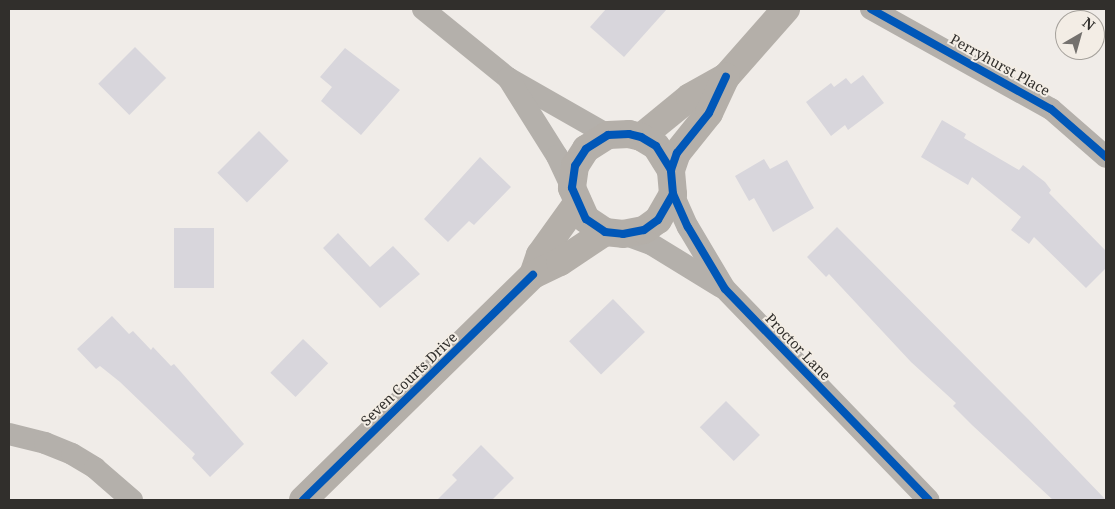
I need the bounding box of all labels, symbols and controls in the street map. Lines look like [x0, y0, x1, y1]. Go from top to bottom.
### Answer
north arrow [1055, 10, 1105, 60]
text: N [1079, 13, 1099, 34]
street label: Perryhurst Place [947, 31, 1053, 99]
street label: Proctor Lane [762, 310, 834, 384]
street label: Seven Courts Drive [357, 329, 461, 429]

